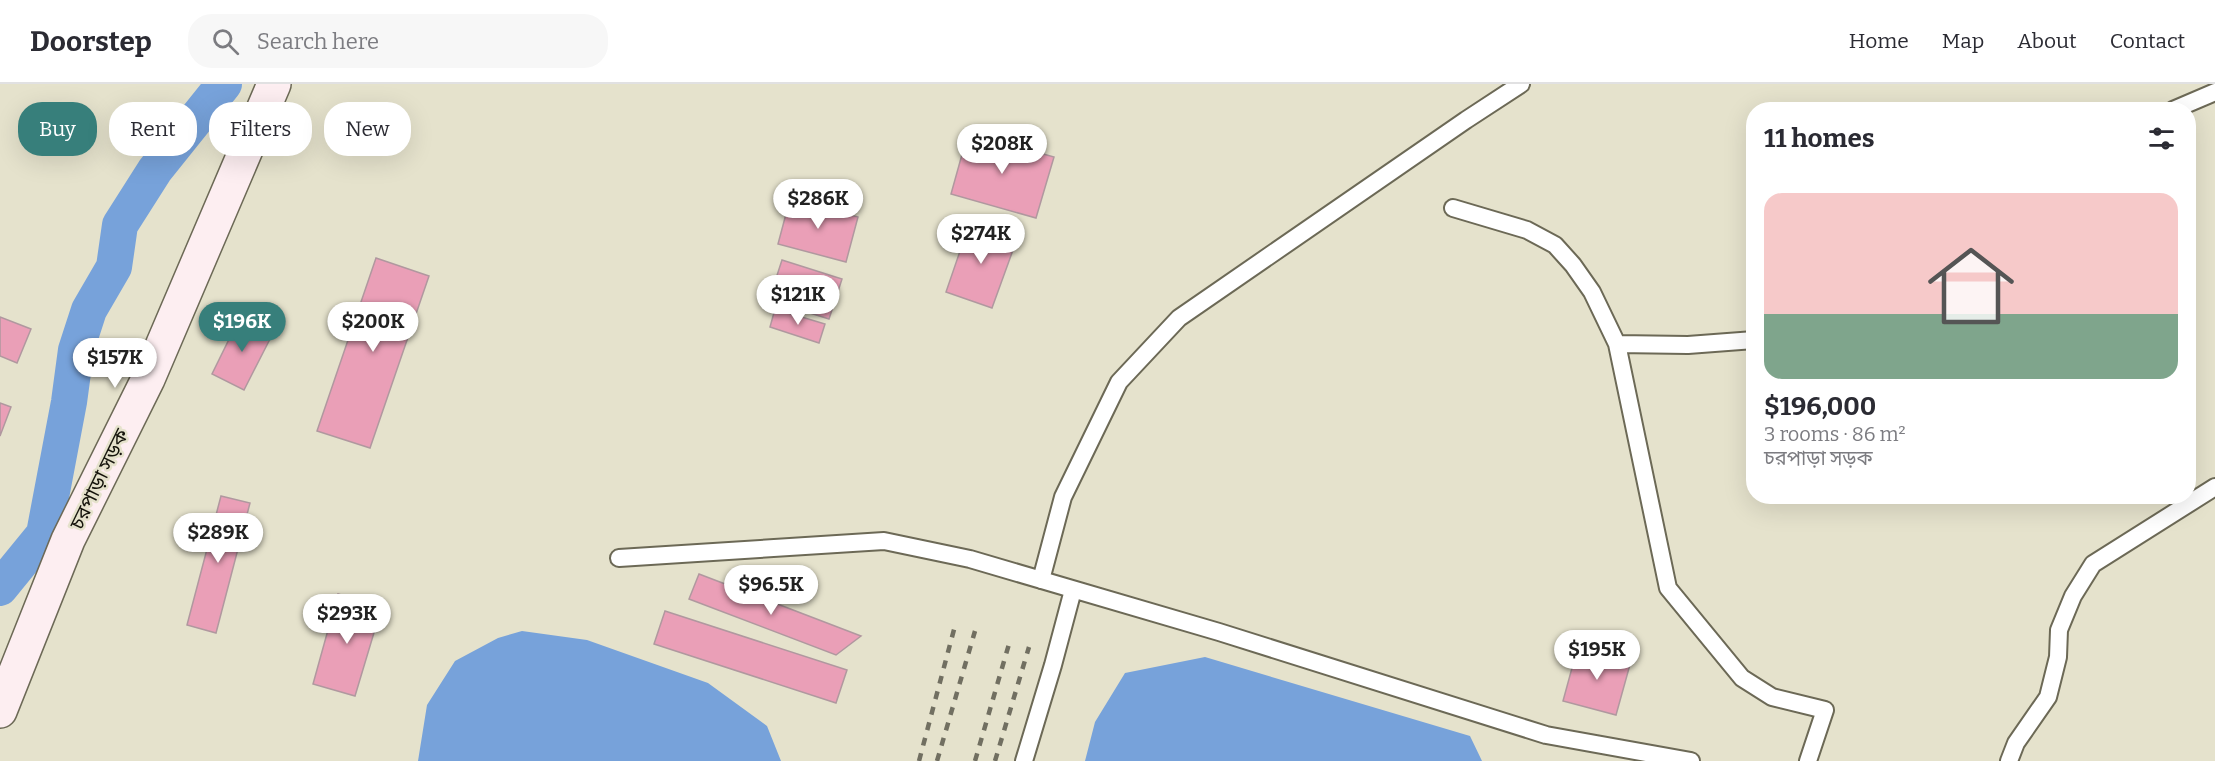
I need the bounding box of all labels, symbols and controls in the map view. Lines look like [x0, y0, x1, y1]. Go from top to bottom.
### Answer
search box [188, 14, 608, 68]
text: Doorstep [30, 25, 152, 58]
icon: search [209, 25, 242, 58]
text: Search here [257, 28, 379, 55]
text: Home [1849, 28, 1909, 54]
text: Map [1942, 28, 1984, 54]
text: About [2017, 28, 2077, 54]
text: Contact [2110, 28, 2185, 54]
chip: Buy [18, 102, 97, 156]
chip: Rent [109, 102, 197, 156]
chip: Filters [209, 102, 312, 156]
chip: New [324, 102, 411, 156]
icon: filters [2145, 122, 2178, 155]
text: 11 homes [1764, 123, 1875, 154]
pin: $208K [960, 124, 1044, 175]
text: $208K [971, 131, 1033, 155]
pin: $286K [776, 179, 860, 230]
text: $286K [787, 186, 849, 210]
pin: $274K [939, 214, 1023, 265]
text: $274K [951, 221, 1011, 245]
icon: home [1917, 232, 2025, 340]
pin: $121K [756, 275, 840, 326]
text: $121K [771, 282, 825, 306]
pin: $196K [200, 302, 284, 353]
pin: $200K [331, 302, 415, 353]
text: $196K [213, 309, 271, 333]
text: $200K [341, 309, 405, 333]
pin: $157K [73, 338, 157, 389]
text: $157K [87, 345, 143, 369]
text: $196,000 [1764, 391, 1876, 422]
text: 3 rooms · 86 m² [1764, 422, 1906, 446]
street label: চরপাড়া সড়ক [64, 424, 134, 534]
text: চরপাড়া সড়ক [1764, 446, 1873, 470]
pin: $289K [176, 513, 260, 564]
text: $289K [187, 520, 249, 544]
pin: $96.5K [722, 565, 820, 616]
text: $96.5K [738, 572, 804, 596]
pin: $293K [305, 594, 389, 645]
text: $293K [317, 601, 377, 625]
pin: $195K [1555, 630, 1639, 681]
text: $195K [1568, 637, 1626, 661]

